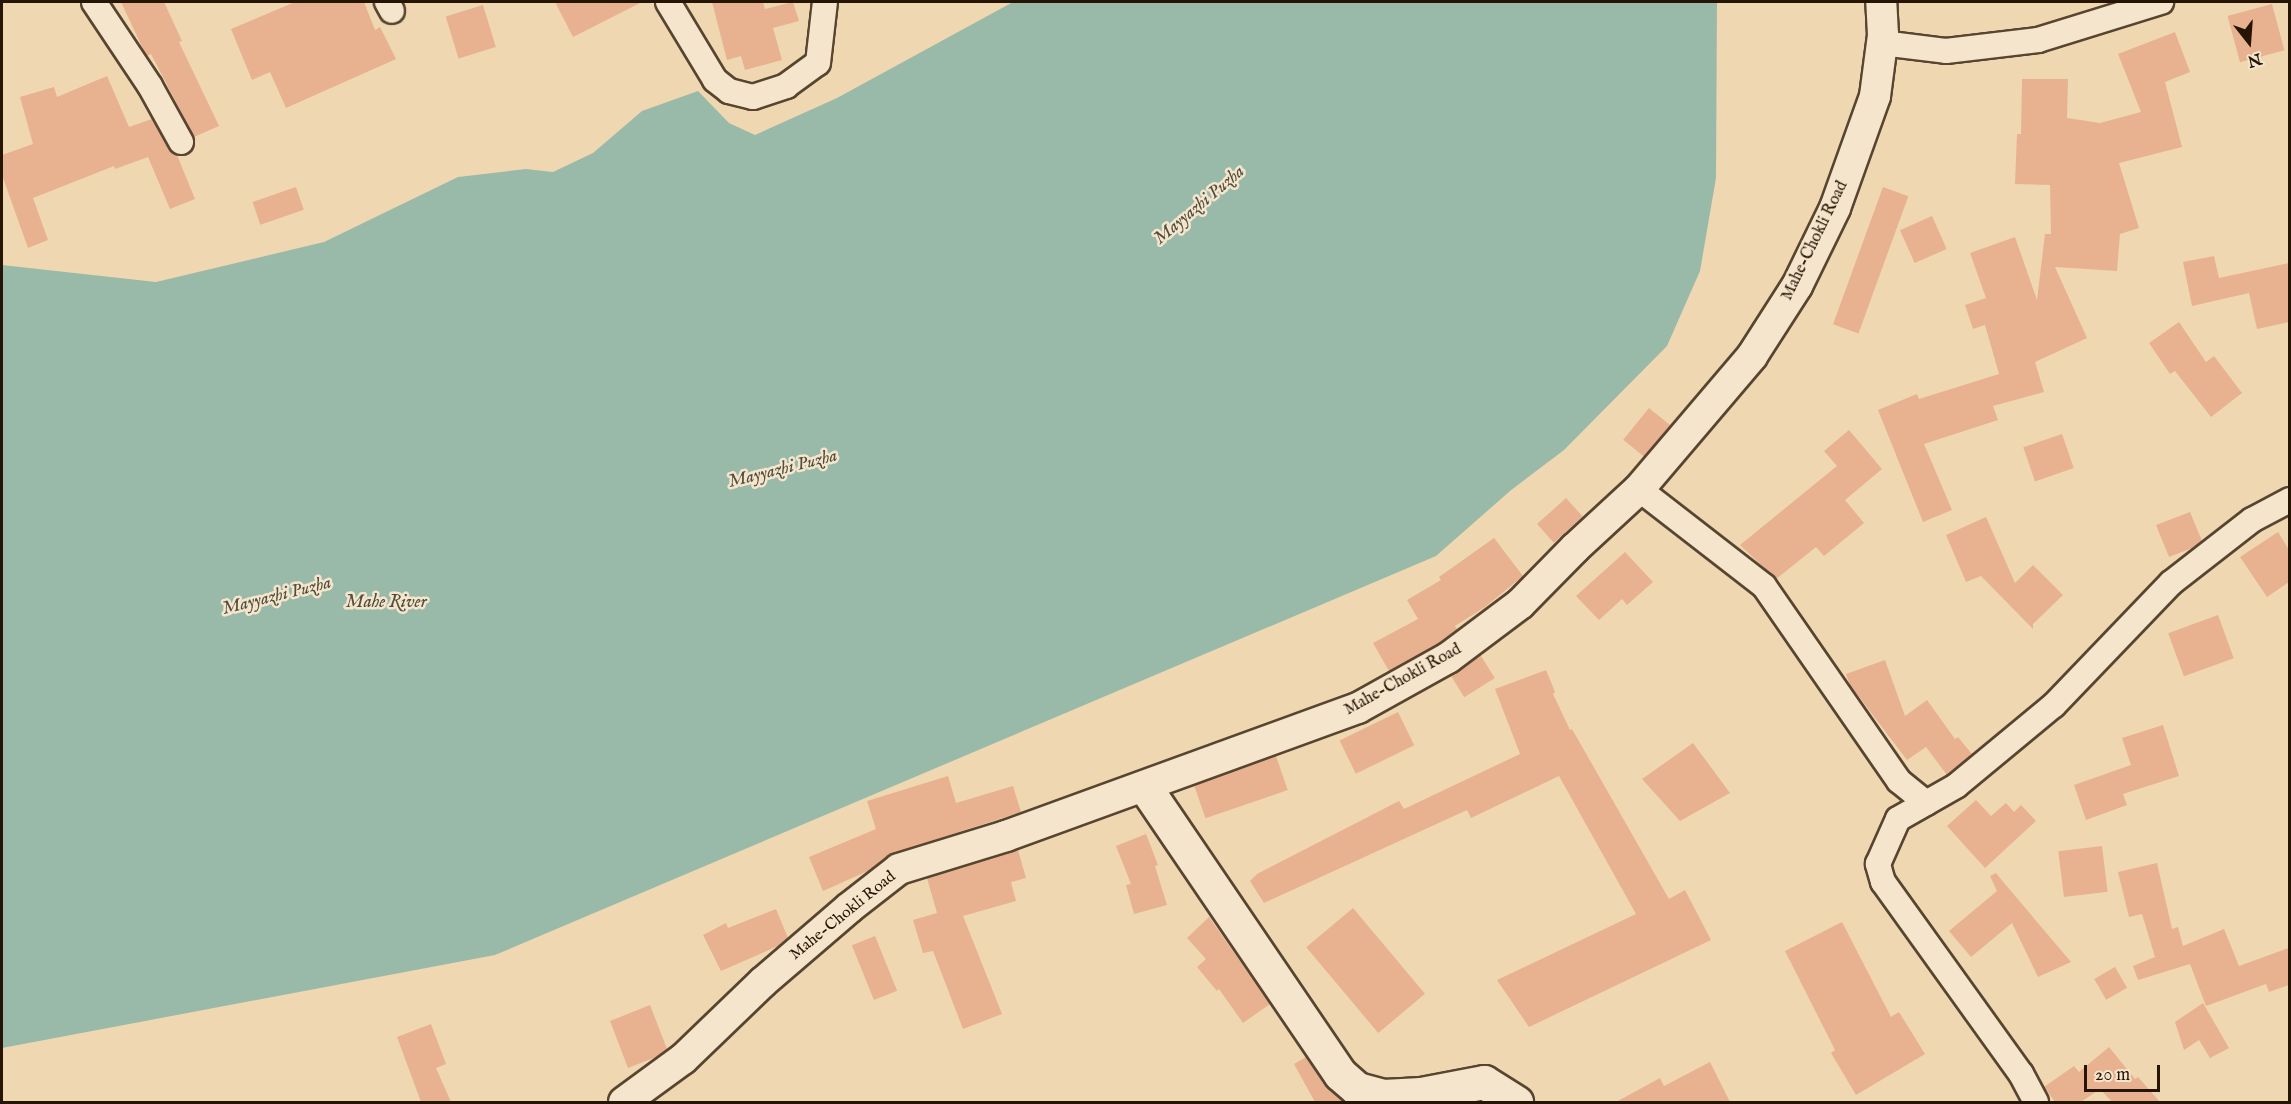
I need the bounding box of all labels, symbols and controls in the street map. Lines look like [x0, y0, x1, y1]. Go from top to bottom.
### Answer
north arrow [2219, 12, 2279, 72]
text: N [2245, 48, 2264, 71]
water label: Mayyazhi Puzha [1150, 162, 1250, 250]
street label: Mahe-Chokli Road [1778, 178, 1852, 304]
water label: Mayyazhi Puzha [726, 446, 840, 494]
water label: Mayyazhi Puzha [220, 573, 334, 621]
water label: Mahe River [345, 592, 427, 614]
street label: Mahe-Chokli Road [1341, 640, 1465, 720]
street label: Mahe-Chokli Road [786, 867, 900, 965]
scale bar [2087, 1053, 2164, 1091]
text: 20 m [2095, 1064, 2130, 1087]

